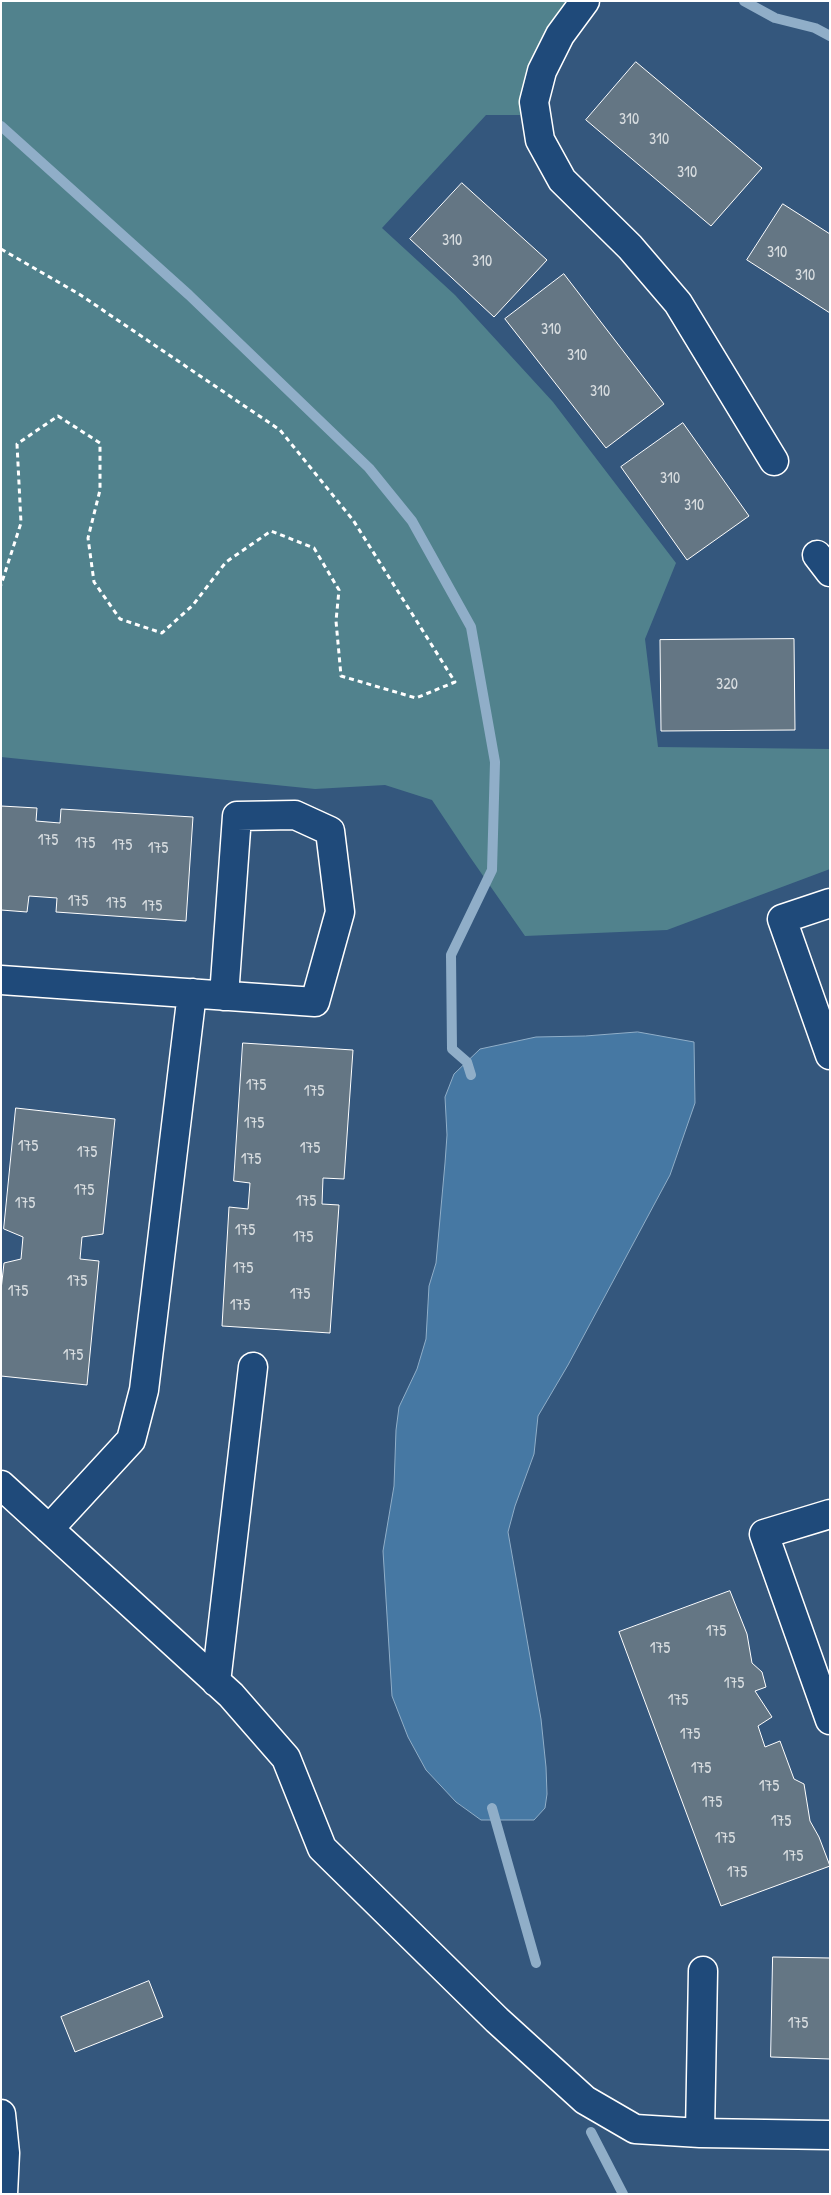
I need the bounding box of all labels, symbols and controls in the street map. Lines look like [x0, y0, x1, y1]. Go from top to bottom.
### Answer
house number: 310 [619, 110, 639, 130]
house number: 310 [649, 130, 669, 150]
house number: 310 [677, 163, 697, 183]
house number: 310 [442, 231, 462, 251]
house number: 310 [767, 243, 787, 263]
house number: 310 [472, 252, 492, 272]
house number: 310 [795, 266, 815, 286]
house number: 310 [541, 320, 561, 340]
house number: 310 [567, 346, 587, 366]
house number: 310 [590, 382, 610, 402]
house number: 310 [660, 469, 680, 489]
house number: 310 [684, 496, 704, 516]
house number: 320 [716, 675, 738, 695]
house number: 175 [38, 831, 58, 851]
house number: 175 [75, 834, 95, 854]
house number: 175 [112, 836, 132, 856]
house number: 175 [148, 839, 168, 859]
house number: 175 [68, 892, 88, 912]
house number: 175 [106, 894, 126, 914]
house number: 175 [142, 897, 162, 917]
house number: 175 [246, 1076, 266, 1096]
house number: 175 [304, 1082, 324, 1102]
house number: 175 [244, 1114, 264, 1134]
house number: 175 [18, 1137, 38, 1157]
house number: 175 [300, 1139, 320, 1159]
house number: 175 [77, 1143, 97, 1163]
house number: 175 [241, 1150, 261, 1170]
house number: 175 [74, 1181, 94, 1201]
house number: 175 [296, 1192, 316, 1212]
house number: 175 [15, 1194, 35, 1214]
house number: 175 [235, 1221, 255, 1241]
house number: 175 [293, 1228, 313, 1248]
house number: 175 [233, 1259, 253, 1279]
house number: 175 [67, 1272, 87, 1292]
house number: 175 [8, 1282, 28, 1302]
house number: 175 [290, 1285, 310, 1305]
house number: 175 [230, 1296, 250, 1316]
house number: 175 [63, 1346, 83, 1366]
house number: 175 [706, 1622, 726, 1642]
house number: 175 [650, 1639, 670, 1659]
house number: 175 [724, 1674, 744, 1694]
house number: 175 [668, 1691, 688, 1711]
house number: 175 [680, 1725, 700, 1745]
house number: 175 [691, 1759, 711, 1779]
house number: 175 [759, 1777, 779, 1797]
house number: 175 [702, 1793, 722, 1813]
house number: 175 [771, 1812, 791, 1832]
house number: 175 [715, 1829, 735, 1849]
house number: 175 [783, 1847, 803, 1867]
house number: 175 [727, 1863, 747, 1883]
house number: 175 [788, 2014, 808, 2034]

